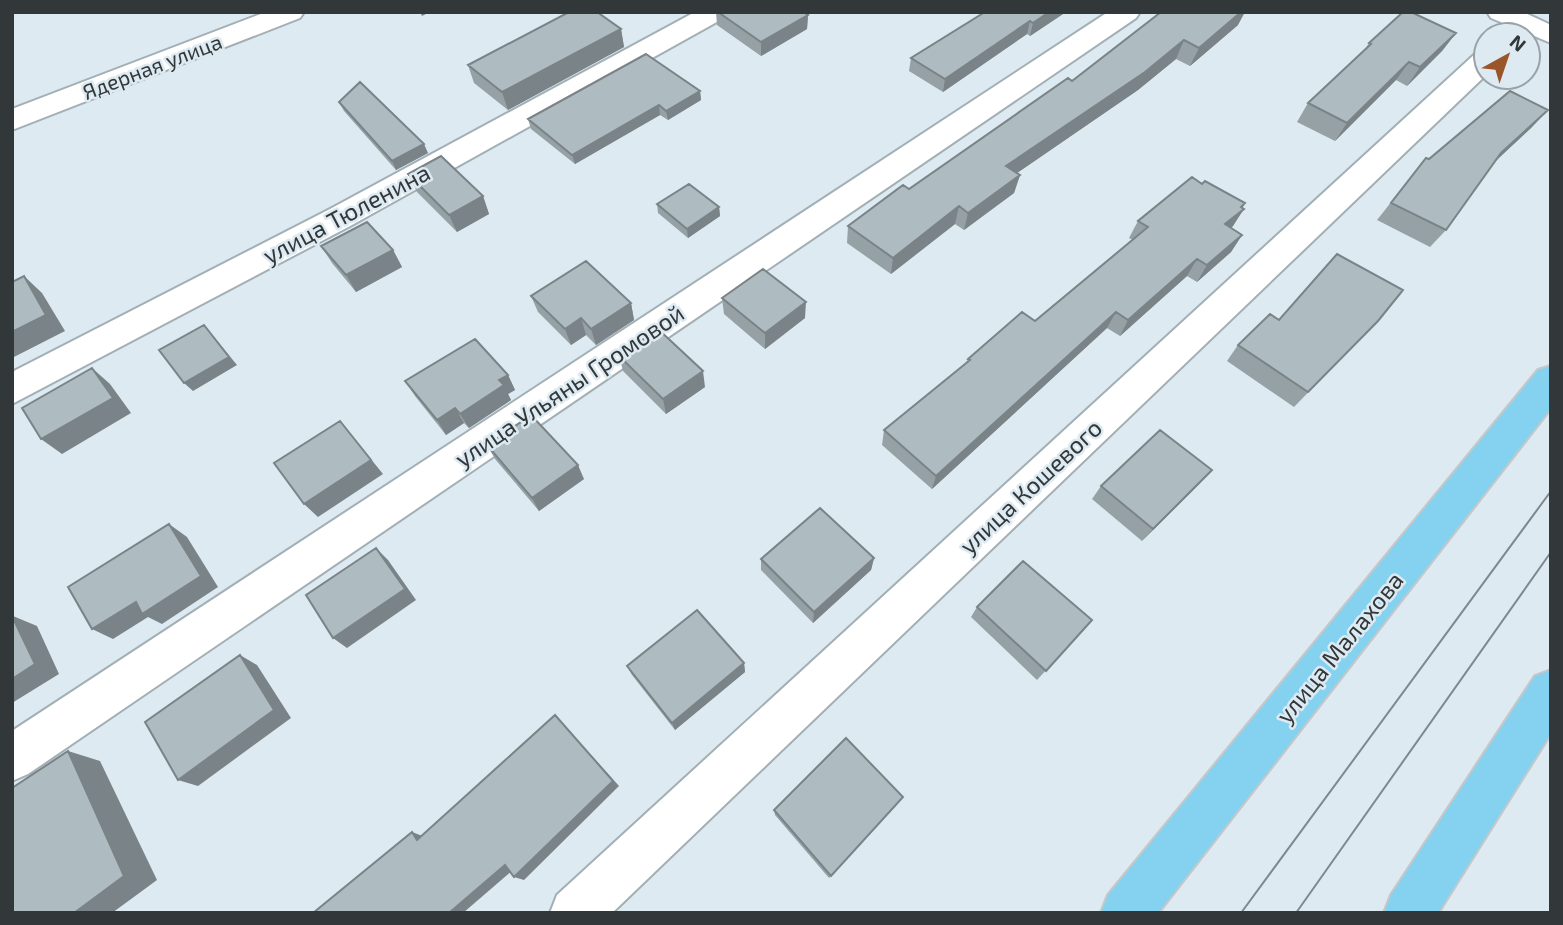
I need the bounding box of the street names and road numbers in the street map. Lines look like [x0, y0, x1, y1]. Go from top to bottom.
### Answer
street label: Ядерная улица [79, 28, 226, 105]
street label: улица Тюленина [257, 157, 435, 270]
street label: улица Ульяны Громовой [449, 297, 690, 473]
street label: улица Кошевого [953, 413, 1108, 560]
street label: улица Малахова [1269, 566, 1410, 729]

